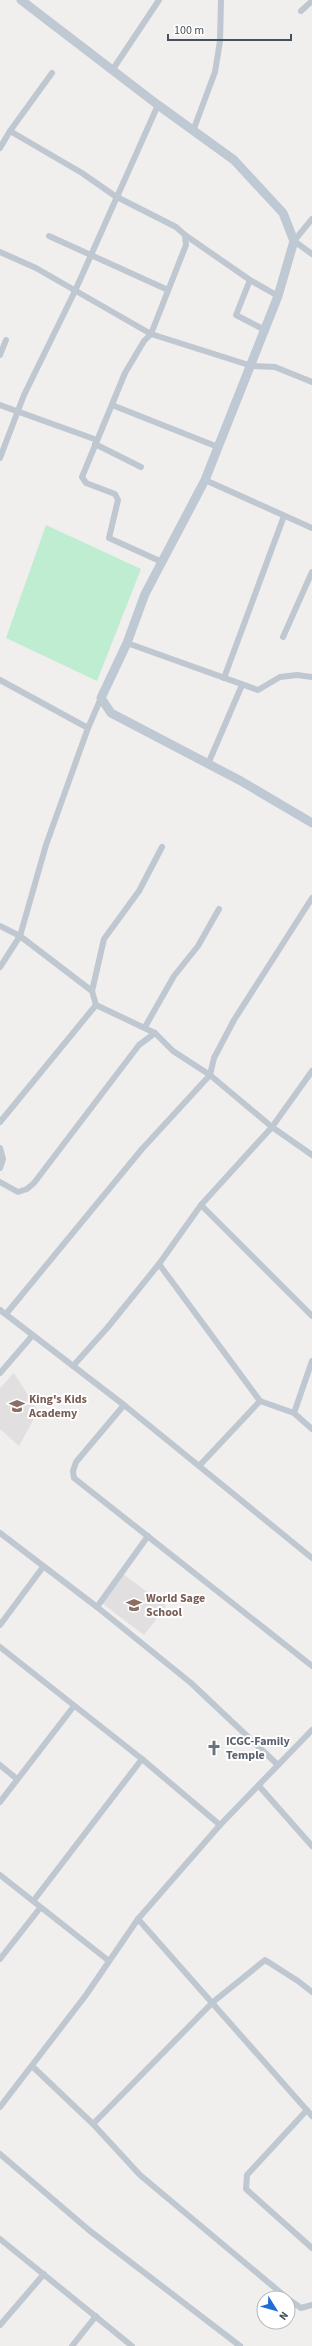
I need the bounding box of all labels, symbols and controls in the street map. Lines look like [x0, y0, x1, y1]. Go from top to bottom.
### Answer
scale bar [168, 16, 291, 42]
text: 100 m [174, 22, 204, 39]
place label: King's Kids Academy [28, 1391, 87, 1422]
school or university icon: King's Kids Academy [8, 1397, 26, 1415]
place label: World Sage School [146, 1590, 205, 1621]
school or university icon: World Sage School [125, 1596, 143, 1614]
place label: ICGC-Family Temple [226, 1733, 291, 1764]
church icon: ICGC-Family Temple [205, 1739, 223, 1757]
north arrow [256, 2290, 296, 2330]
text: N [275, 2308, 292, 2323]

